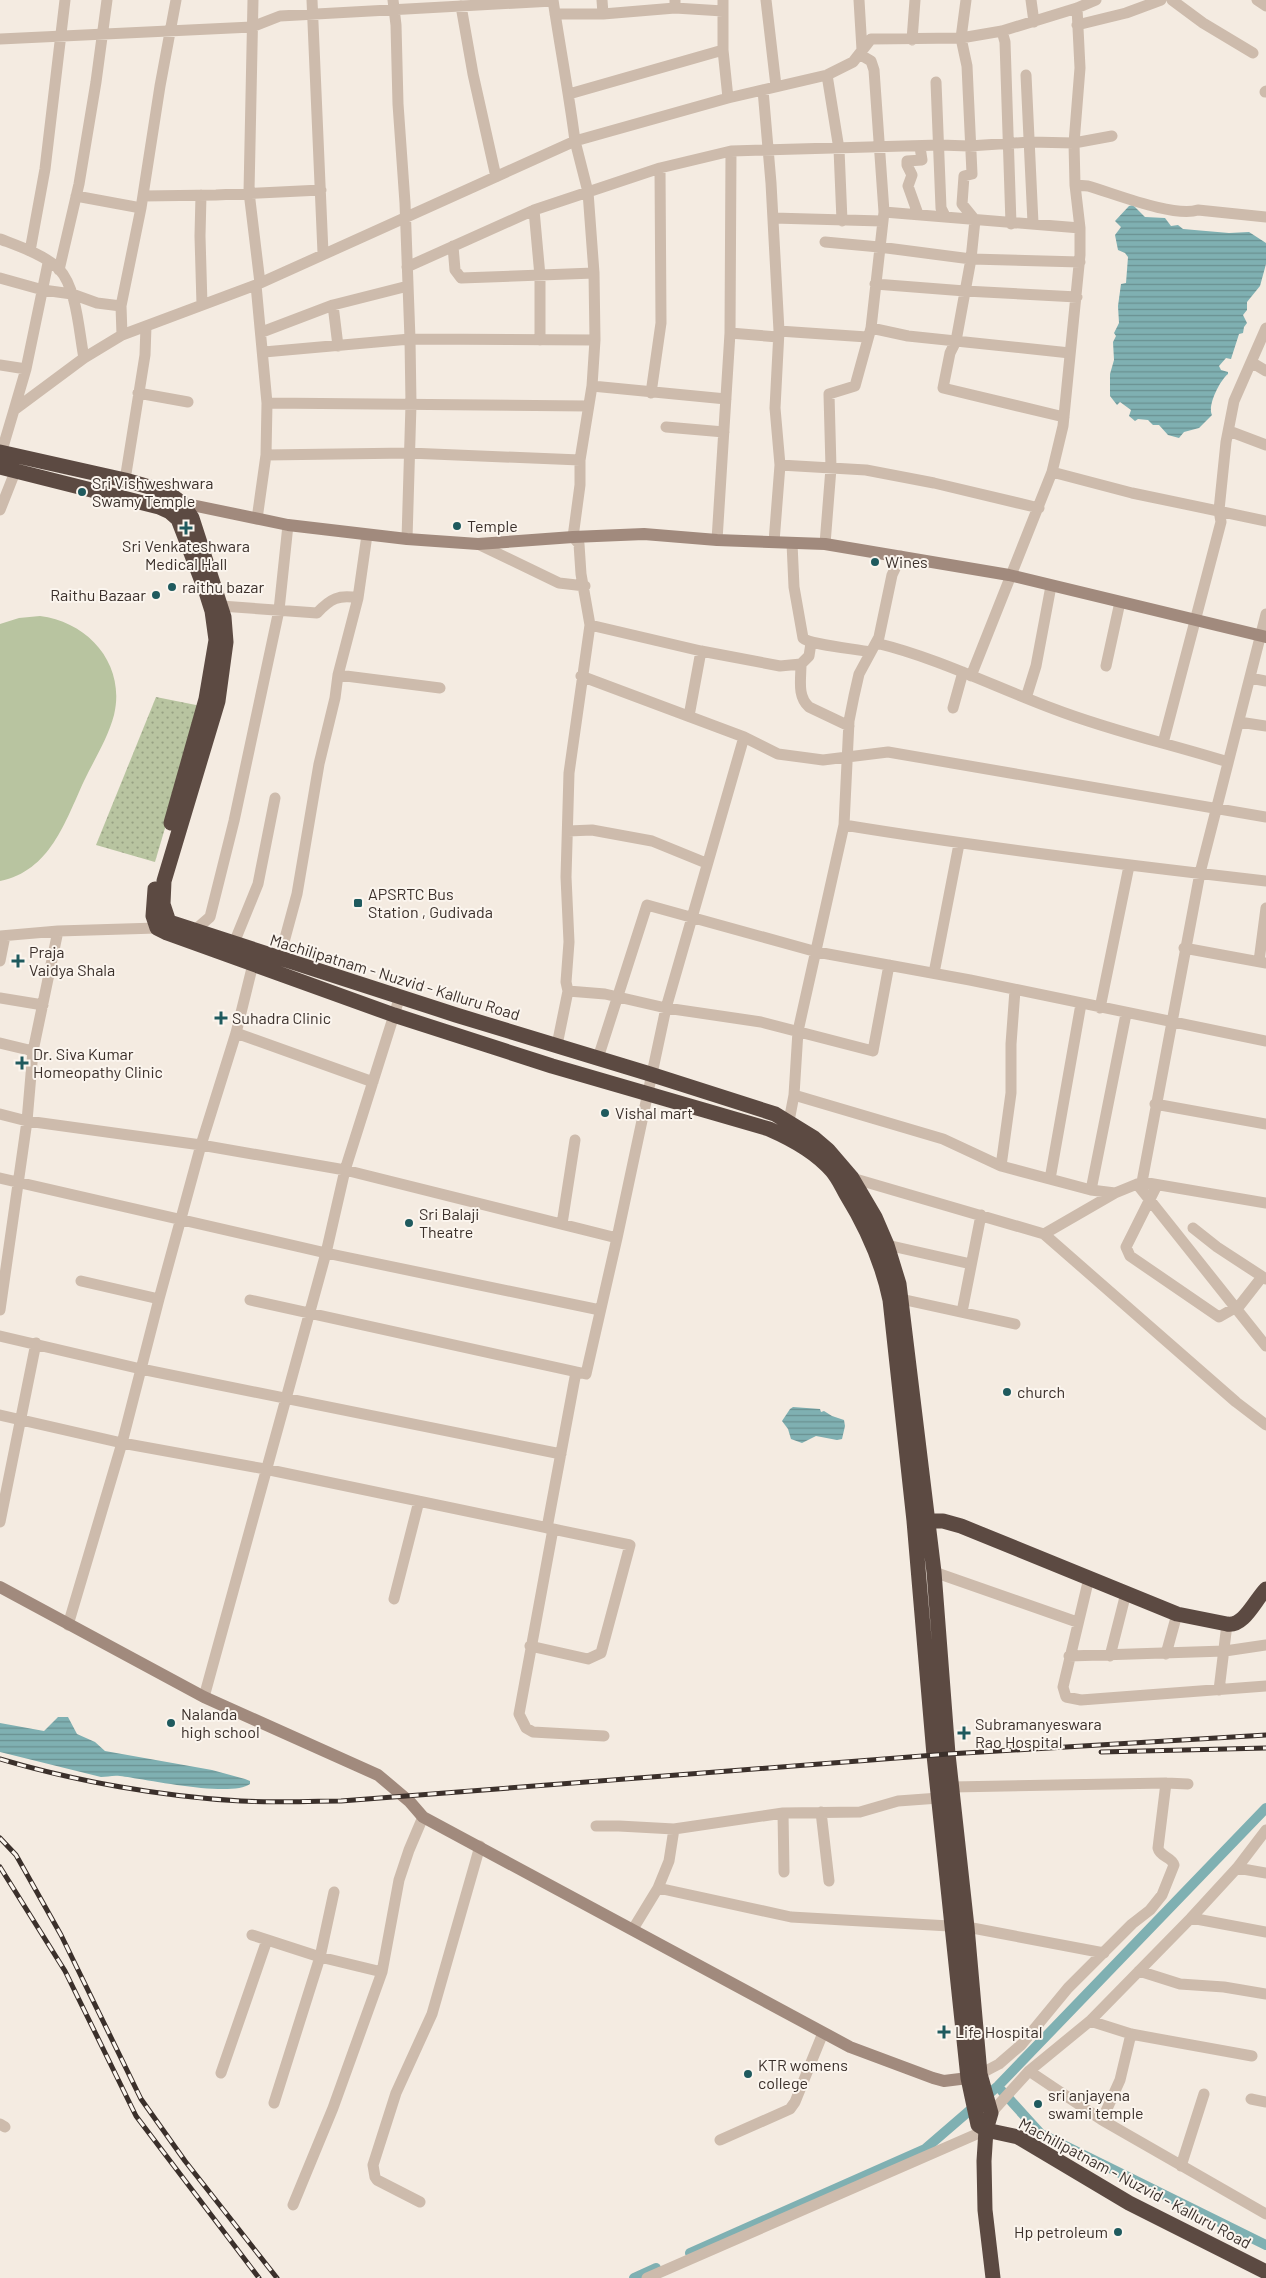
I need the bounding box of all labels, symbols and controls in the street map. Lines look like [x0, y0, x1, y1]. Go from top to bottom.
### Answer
place label: Sri Vishweshwara Swamy Temple [92, 473, 213, 510]
marker: Sri Vishweshwara Swamy Temple [76, 486, 88, 498]
place label: Temple [467, 516, 518, 535]
marker: Temple [451, 520, 463, 532]
marker: Sri Venkateshwara Medical Hall [180, 522, 192, 534]
place label: Sri Venkateshwara Medical Hall [122, 536, 250, 573]
place label: Wines [885, 552, 928, 571]
marker: Wines [869, 556, 881, 568]
place label: raithu bazar [182, 577, 264, 596]
marker: raithu bazar [166, 581, 178, 593]
place label: Raithu Bazaar [50, 585, 146, 604]
marker: Raithu Bazaar [150, 589, 162, 601]
place label: APSRTC Bus Station , Gudivada [368, 884, 493, 921]
marker: APSRTC Bus Station , Gudivada [352, 897, 364, 909]
street label: Machilipatnam - Nuzvid - Kalluru Road [268, 929, 522, 1024]
place label: Praja Vaidya Shala [29, 942, 115, 979]
marker: Praja Vaidya Shala [11, 954, 25, 968]
place label: Suhadra Clinic [232, 1008, 331, 1027]
marker: Suhadra Clinic [214, 1011, 228, 1025]
place label: Dr. Siva Kumar Homeopathy Clinic [33, 1044, 163, 1081]
marker: Dr. Siva Kumar Homeopathy Clinic [15, 1056, 29, 1070]
place label: Vishal mart [615, 1103, 693, 1122]
marker: Vishal mart [599, 1107, 611, 1119]
place label: Sri Balaji Theatre [419, 1204, 479, 1241]
marker: Sri Balaji Theatre [403, 1217, 415, 1229]
place label: church [1017, 1382, 1065, 1401]
marker: church [1001, 1386, 1013, 1398]
place label: Nalanda high school [181, 1704, 260, 1741]
place label: Subramanyeswara Rao Hospital [975, 1714, 1102, 1751]
marker: Nalanda high school [165, 1717, 177, 1729]
marker: Subramanyeswara Rao Hospital [957, 1726, 971, 1740]
place label: Life Hospital [955, 2022, 1042, 2041]
marker: Life Hospital [937, 2025, 951, 2039]
place label: KTR womens college [758, 2055, 848, 2092]
marker: KTR womens college [742, 2068, 754, 2080]
place label: sri anjayena swami temple [1048, 2085, 1144, 2122]
marker: sri anjayena swami temple [1032, 2098, 1044, 2110]
street label: Machilipatnam - Nuzvid - Kalluru Road [1016, 2113, 1255, 2252]
place label: Hp petroleum [1014, 2222, 1108, 2241]
marker: Hp petroleum [1112, 2226, 1124, 2238]

